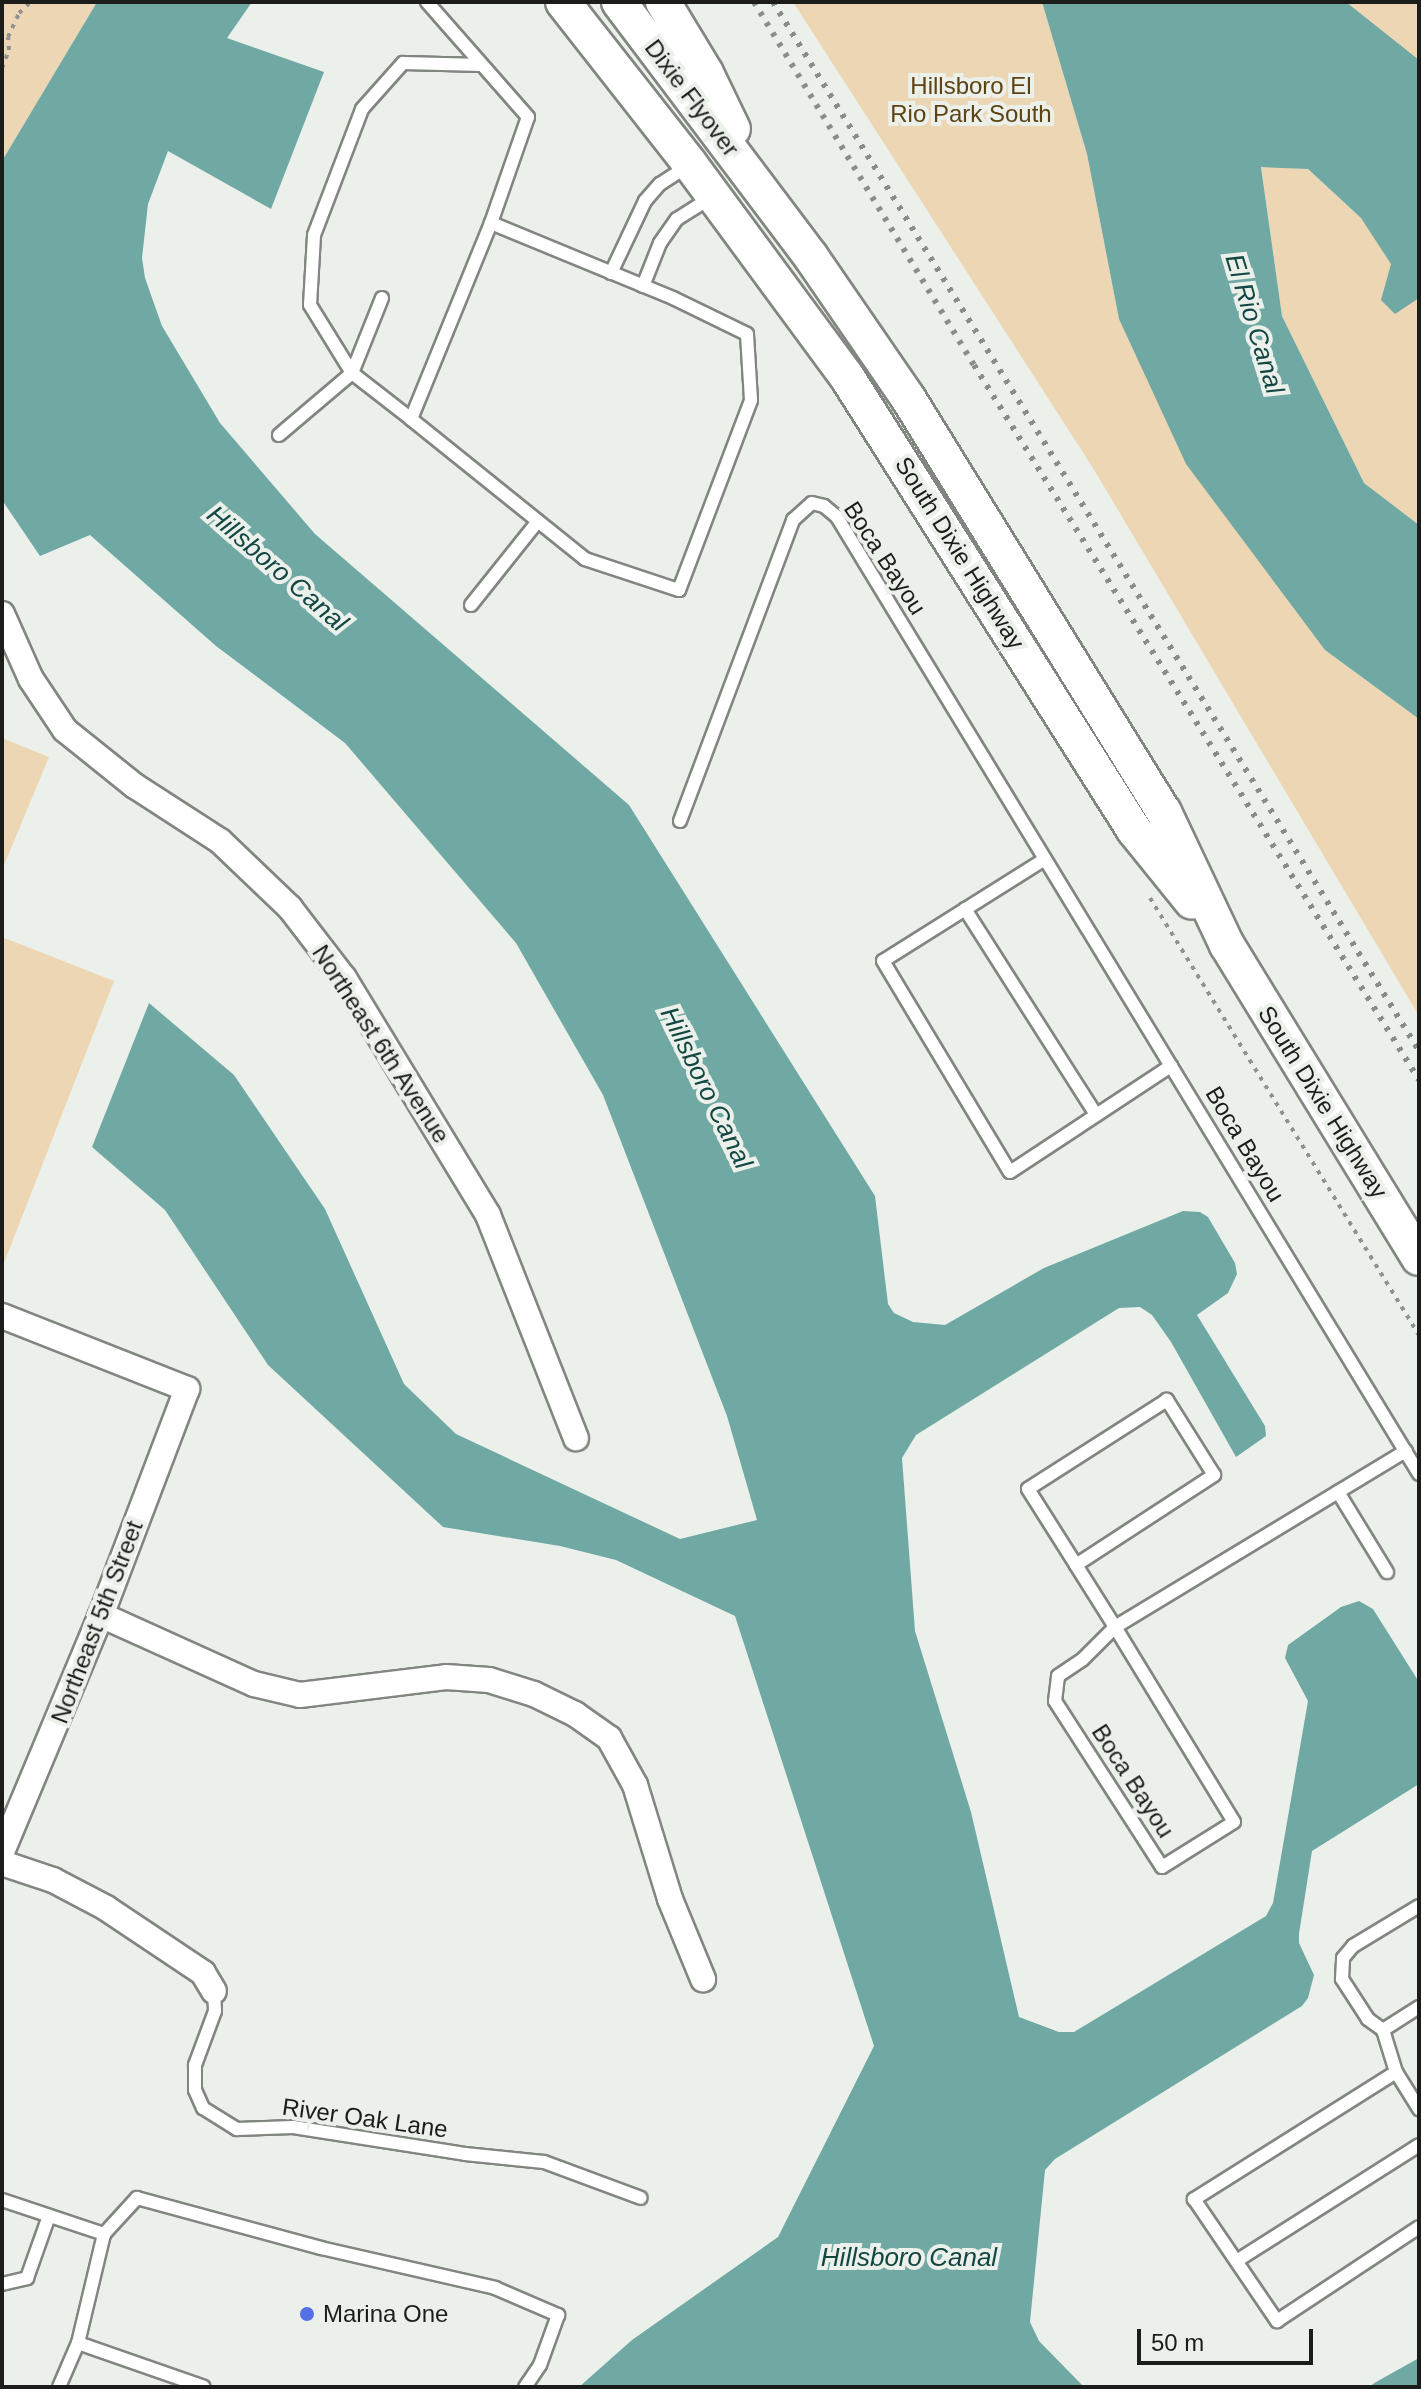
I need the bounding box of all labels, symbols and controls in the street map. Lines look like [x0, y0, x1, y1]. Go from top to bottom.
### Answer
street label: Dixie Flyover [639, 34, 745, 162]
park label: Hillsboro El Rio Park South [890, 72, 1052, 128]
water label: El Rio Canal [1218, 250, 1290, 398]
street label: South Dixie Highway [889, 451, 1031, 655]
street label: Boca Bayou [838, 496, 932, 620]
water label: Hillsboro Canal [200, 499, 354, 639]
street label: Northeast 6th Avenue [306, 939, 456, 1149]
street label: South Dixie Highway [1252, 1000, 1394, 1204]
water label: Hillsboro Canal [653, 1002, 759, 1174]
street label: Boca Bayou [1199, 1081, 1291, 1207]
street label: Northeast 5th Street [45, 1517, 149, 1727]
street label: Boca Bayou [1086, 1719, 1180, 1843]
street label: River Oak Lane [280, 2092, 450, 2144]
water label: Hillsboro Canal [821, 2242, 997, 2274]
place label: Marina One [323, 2300, 448, 2328]
marker: Marina One [298, 2305, 316, 2323]
scale bar [1141, 2313, 1317, 2363]
text: 50 m [1151, 2329, 1204, 2356]

